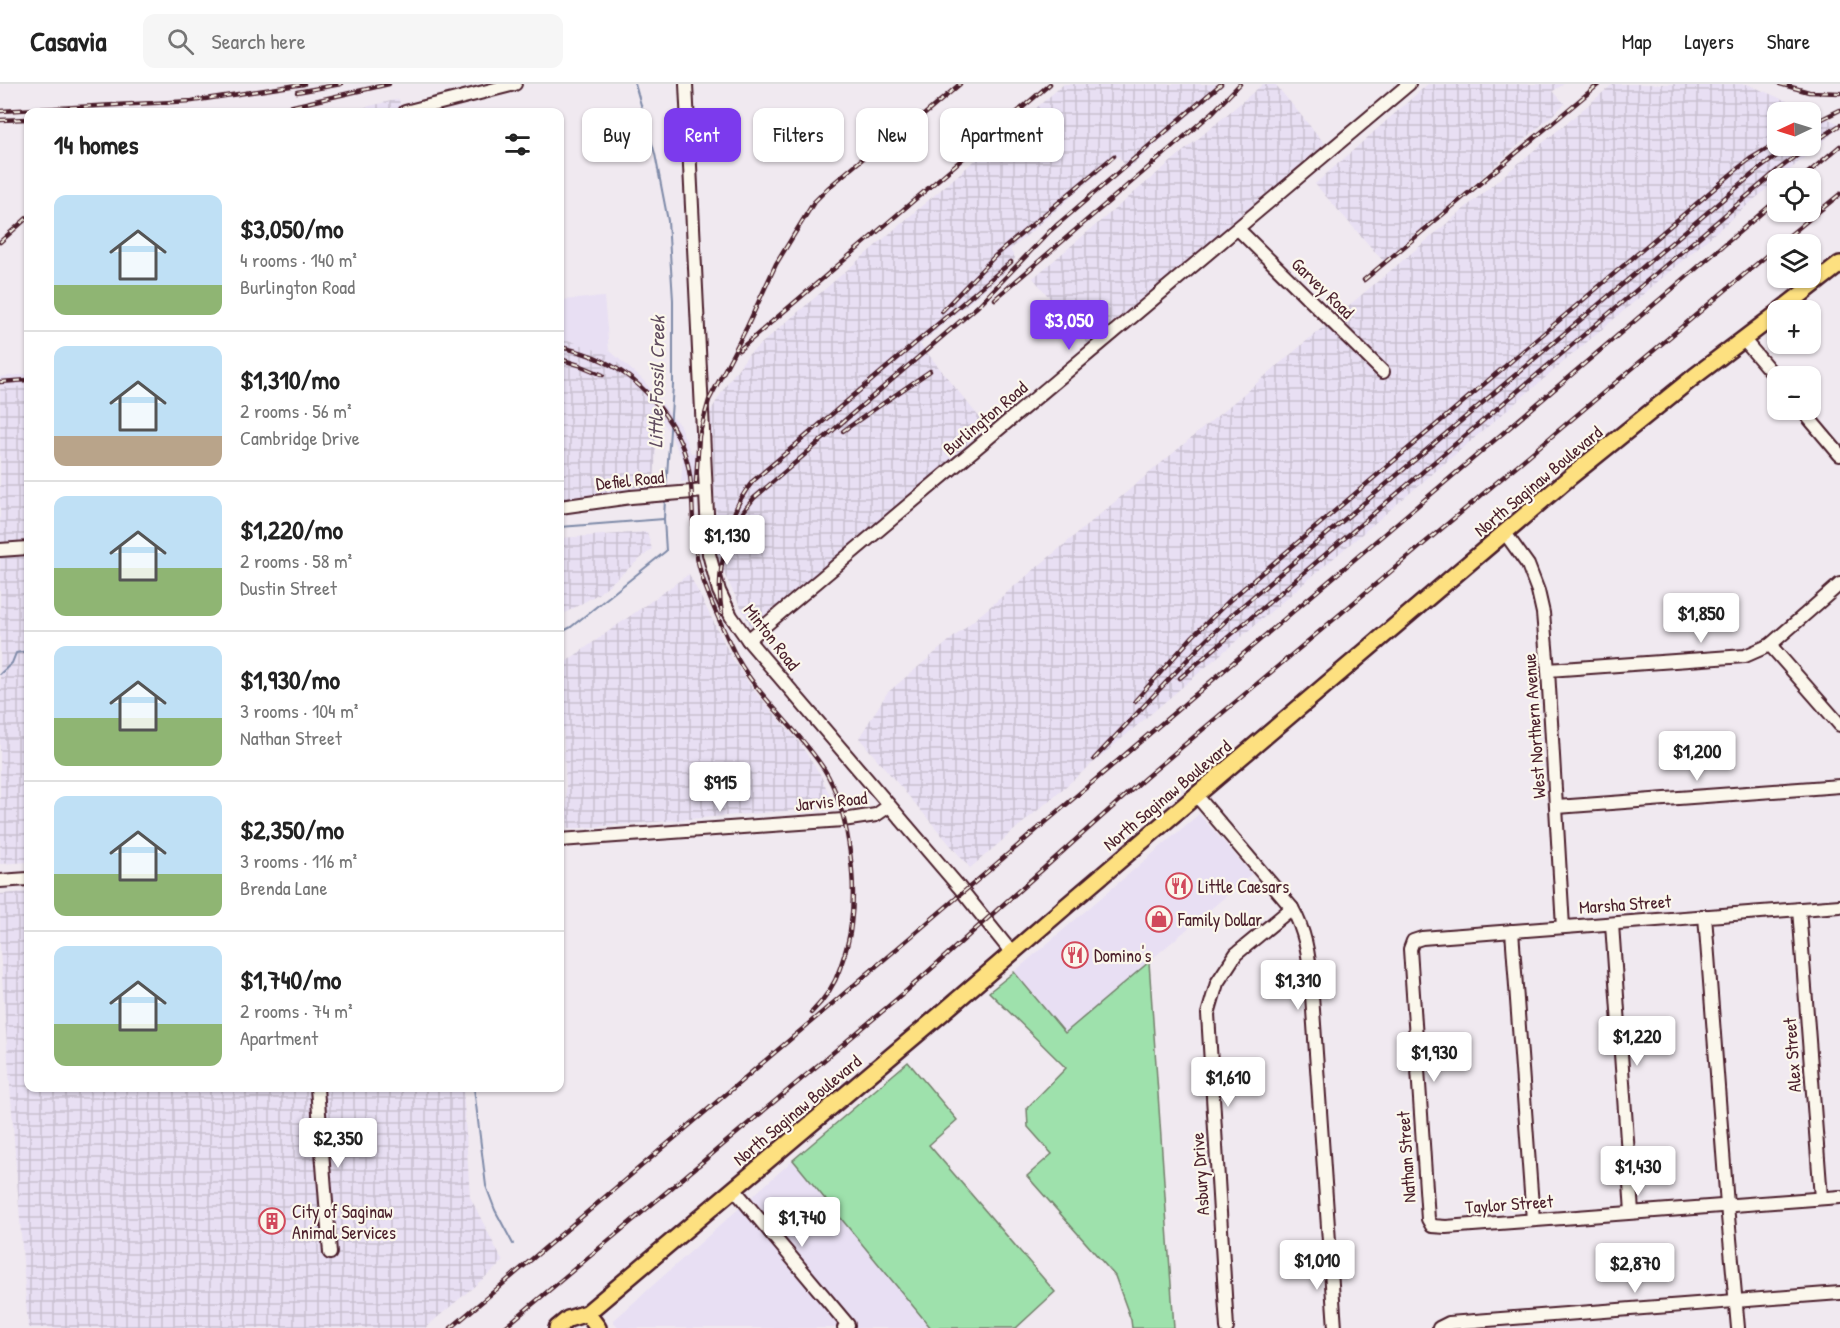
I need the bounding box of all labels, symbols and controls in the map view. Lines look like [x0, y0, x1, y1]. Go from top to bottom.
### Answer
search box [143, 14, 563, 68]
text: Casavia [30, 22, 107, 60]
icon: search [164, 25, 197, 58]
text: Search here [212, 26, 306, 56]
text: Map [1622, 27, 1651, 56]
text: Layers [1684, 27, 1734, 56]
text: Share [1767, 27, 1810, 56]
north arrow [1767, 102, 1821, 156]
map controls [1767, 102, 1821, 420]
chip: Buy [582, 108, 652, 162]
chip: Rent [664, 108, 741, 162]
chip: Filters [753, 108, 844, 162]
chip: New [856, 108, 928, 162]
chip: Apartment [940, 108, 1064, 162]
text: 14 homes [54, 127, 139, 162]
icon: filters [501, 128, 534, 161]
button: locate [1767, 168, 1821, 222]
text: $3,050/mo [240, 211, 344, 246]
icon: home [102, 219, 174, 291]
button: layers [1767, 234, 1821, 288]
text: 4 rooms · 140 m² [240, 246, 357, 273]
street label: Garvey Road [1286, 252, 1360, 324]
text: Burlington Road [240, 273, 355, 300]
pin: $3,050 [1020, 300, 1118, 351]
button: + [1767, 300, 1821, 354]
text: $3,050 [1044, 306, 1094, 333]
water label: Little Fossil Creek [641, 314, 671, 448]
text: $1,310/mo [240, 362, 340, 397]
button: − [1767, 366, 1821, 420]
icon: home [102, 370, 174, 442]
street label: Burlington Road [937, 375, 1033, 461]
text: 2 rooms · 56 m² [240, 397, 352, 424]
street label: North Saginaw Boulevard [1469, 420, 1607, 542]
text: Cambridge Drive [240, 424, 360, 451]
street label: Defiel Road [595, 464, 665, 496]
text: $1,220/mo [240, 512, 343, 547]
pin: $1,130 [678, 515, 776, 566]
icon: home [102, 520, 174, 592]
text: $1,130 [704, 521, 750, 548]
text: 2 rooms · 58 m² [240, 547, 352, 574]
text: Dustin Street [240, 574, 337, 601]
pin: $1,850 [1652, 593, 1750, 644]
street label: Minton Road [738, 599, 806, 675]
text: $1,850 [1677, 599, 1725, 626]
street label: West Northern Avenue [1516, 653, 1552, 799]
text: $1,930/mo [240, 662, 340, 697]
icon: home [102, 670, 174, 742]
text: 3 rooms · 104 m² [240, 697, 358, 724]
text: Nathan Street [240, 724, 342, 751]
pin: $1,200 [1648, 731, 1746, 782]
street label: North Saginaw Boulevard [1098, 734, 1236, 856]
text: $1,200 [1673, 737, 1721, 764]
pin: $915 [684, 762, 756, 813]
text: $915 [703, 768, 737, 795]
street label: Jarvis Road [794, 785, 868, 817]
text: $2,350/mo [240, 812, 344, 847]
icon: home [102, 820, 174, 892]
text: 3 rooms · 116 m² [240, 847, 357, 874]
restaurant icon: Little Caesars [1164, 871, 1194, 901]
text: Brenda Lane [240, 874, 327, 901]
place label: Little Caesars [1198, 874, 1289, 899]
street label: Marsha Street [1578, 888, 1673, 920]
shop icon: Family Dollar [1144, 904, 1174, 934]
place label: Family Dollar [1177, 907, 1262, 932]
restaurant icon: Domino's [1060, 940, 1090, 970]
place label: Domino's [1094, 943, 1151, 968]
pin: $1,310 [1249, 960, 1347, 1011]
text: $1,740/mo [240, 962, 341, 997]
text: $1,310 [1275, 966, 1321, 993]
icon: home [102, 970, 174, 1042]
text: 2 rooms · 74 m² [240, 997, 352, 1024]
pin: $1,220 [1588, 1016, 1686, 1067]
street label: Alex Street [1777, 1016, 1807, 1093]
text: $1,220 [1612, 1022, 1662, 1049]
text: Apartment [240, 1024, 318, 1051]
pin: $1,930 [1385, 1032, 1483, 1083]
text: $1,930 [1411, 1038, 1457, 1065]
street label: North Saginaw Boulevard [728, 1049, 866, 1171]
pin: $1,610 [1179, 1057, 1277, 1108]
text: $1,610 [1205, 1063, 1251, 1090]
street label: Nathan Street [1390, 1110, 1422, 1204]
pin: $2,350 [289, 1118, 387, 1169]
text: $2,350 [313, 1124, 363, 1151]
street label: Asbury Drive [1185, 1132, 1215, 1216]
pin: $1,430 [1589, 1146, 1687, 1197]
text: $1,430 [1615, 1152, 1661, 1179]
street label: Taylor Street [1464, 1188, 1555, 1220]
pin: $1,740 [753, 1197, 851, 1248]
place label: City of Saginaw Animal Services [292, 1199, 396, 1245]
text: $1,740 [778, 1203, 826, 1230]
building icon: City of Saginaw Animal Services [257, 1206, 287, 1236]
pin: $1,010 [1268, 1240, 1366, 1291]
pin: $2,870 [1586, 1243, 1684, 1294]
text: $1,010 [1294, 1246, 1340, 1273]
text: $2,870 [1609, 1249, 1661, 1276]

